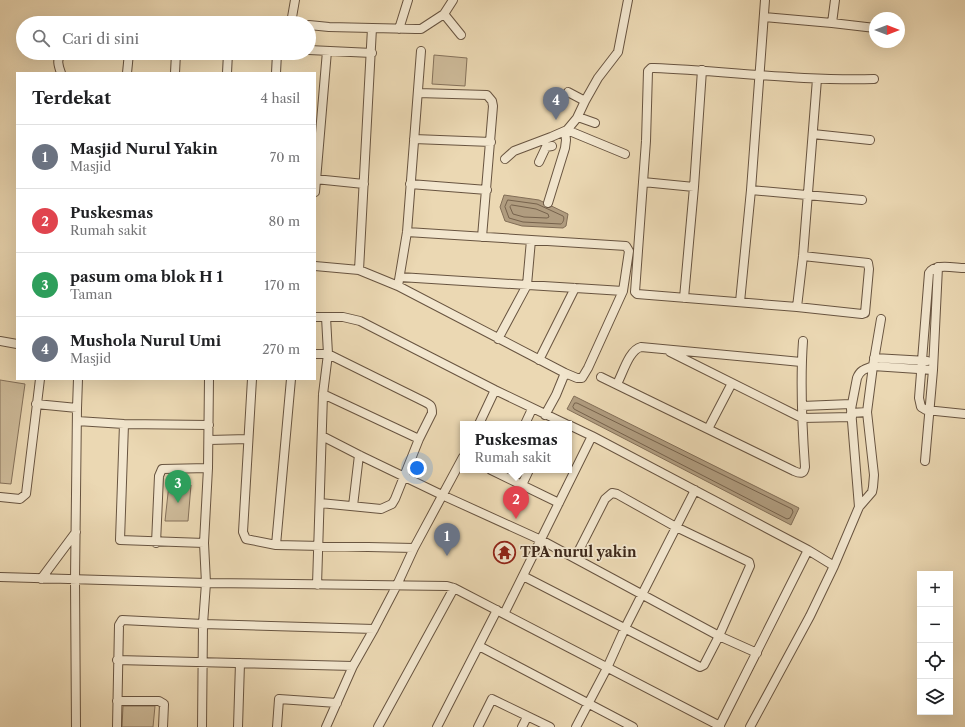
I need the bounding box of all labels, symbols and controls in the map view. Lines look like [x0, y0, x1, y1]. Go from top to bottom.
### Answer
north arrow [869, 12, 905, 48]
search box [16, 16, 316, 60]
icon: search [30, 27, 52, 49]
text: Cari di sini [62, 29, 139, 48]
pin: 4 [543, 87, 569, 120]
text: Terdekat [32, 88, 111, 108]
text: 4 hasil [261, 90, 300, 106]
text: Masjid Nurul Yakin [70, 139, 218, 158]
text: 1 [42, 149, 48, 165]
text: 70 m [270, 149, 300, 165]
text: Masjid [70, 158, 111, 174]
text: Puskesmas [70, 203, 153, 222]
text: 2 [41, 213, 49, 229]
text: 80 m [268, 213, 300, 229]
text: Rumah sakit [70, 222, 147, 238]
text: pasum oma blok H 1 [70, 267, 223, 286]
text: 3 [41, 277, 49, 293]
text: 170 m [264, 277, 300, 293]
text: Taman [70, 286, 112, 302]
text: Mushola Nurul Umi [70, 331, 221, 350]
text: 4 [41, 341, 49, 357]
text: 270 m [262, 341, 300, 357]
text: Masjid [70, 350, 111, 366]
popup [460, 421, 572, 473]
text: Puskesmas [474, 430, 558, 449]
text: Rumah sakit [474, 449, 551, 465]
your location [407, 458, 427, 478]
pin: 3 [165, 470, 191, 503]
pin: 2 [503, 486, 529, 519]
pin: 1 [434, 523, 460, 556]
temple icon: TPA nurul yakin [492, 539, 518, 565]
place label: TPA nurul yakin [520, 543, 637, 561]
map controls [917, 571, 953, 715]
button: + [917, 571, 953, 607]
button: − [917, 607, 953, 643]
button: locate [917, 643, 953, 679]
button: layers [917, 679, 953, 715]

